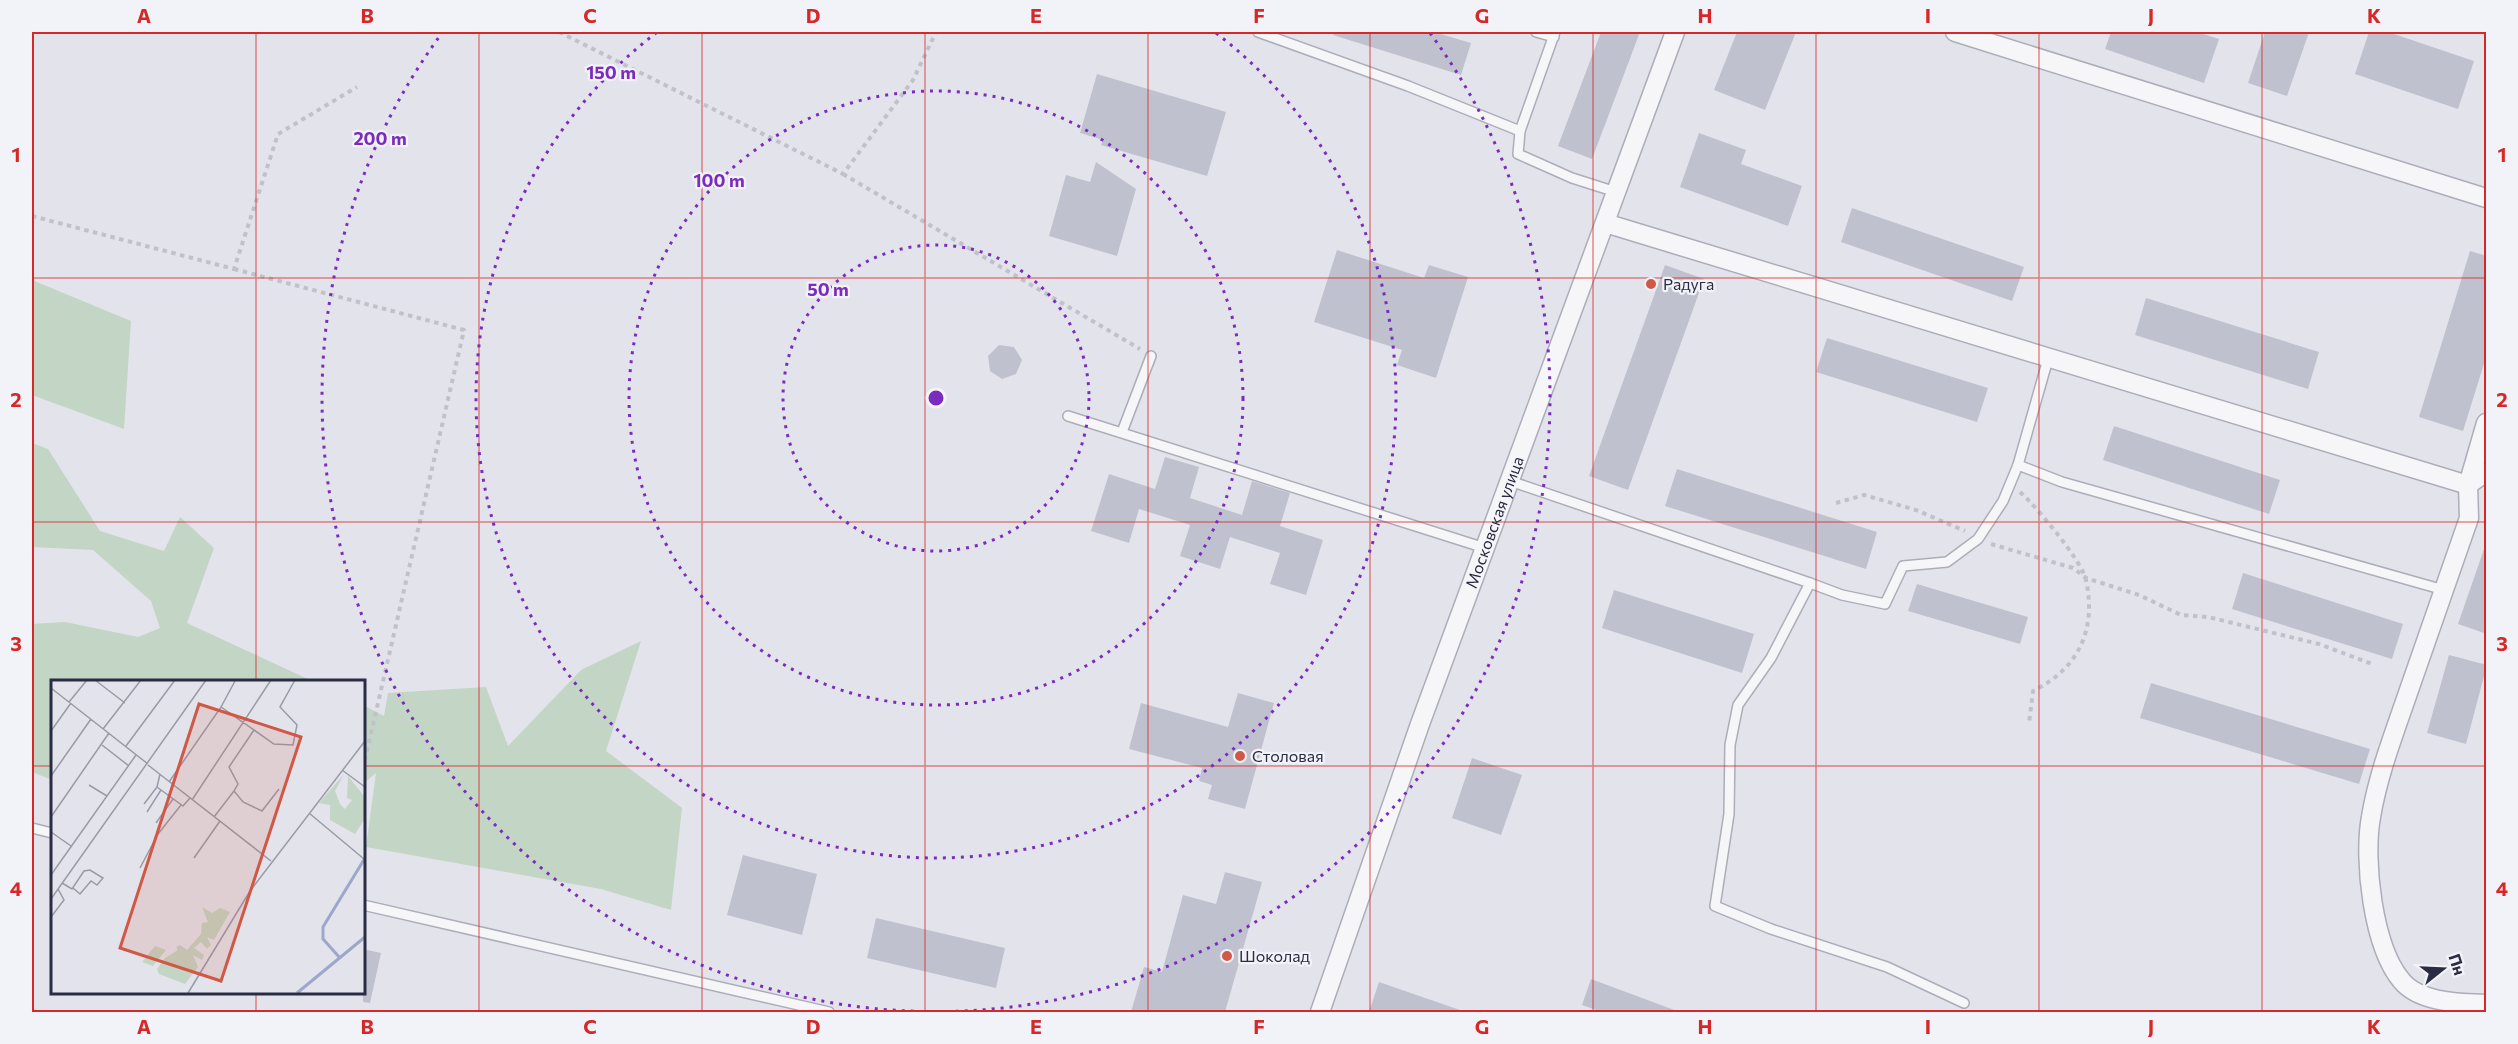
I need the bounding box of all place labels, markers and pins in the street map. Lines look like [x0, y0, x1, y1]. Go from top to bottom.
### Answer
place label: Радуга [1663, 274, 1714, 293]
marker: Радуга [1644, 277, 1658, 291]
centre of rings [926, 388, 946, 408]
place label: Столовая [1252, 746, 1324, 765]
marker: Столовая [1233, 749, 1247, 763]
place label: Шоколад [1239, 946, 1310, 965]
marker: Шоколад [1220, 949, 1234, 963]

